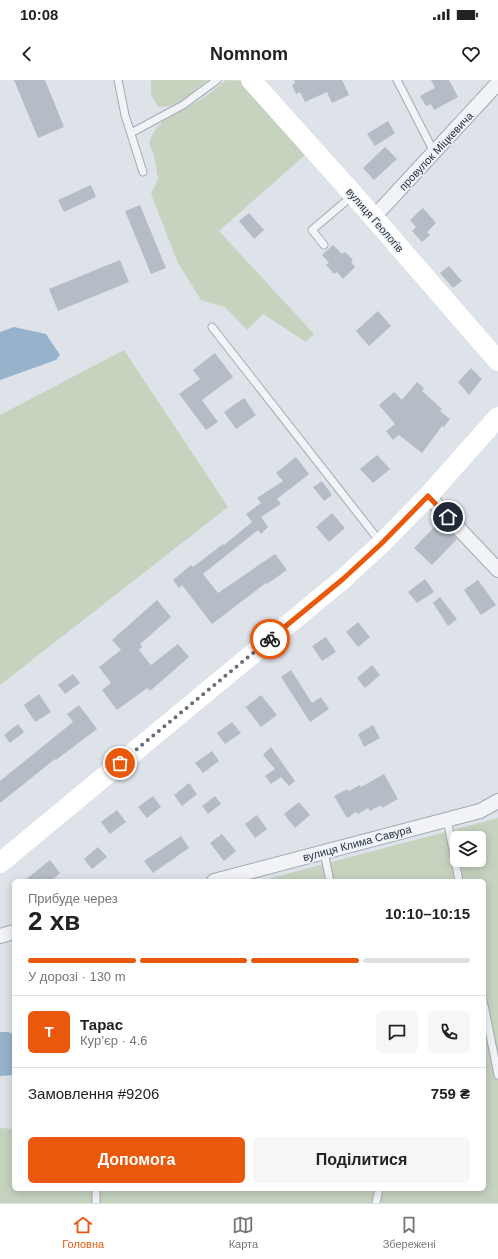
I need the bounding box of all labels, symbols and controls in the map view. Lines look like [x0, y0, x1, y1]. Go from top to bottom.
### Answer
text: 10:08 [20, 6, 58, 23]
icon: back [16, 43, 38, 65]
icon: heart [460, 43, 482, 65]
text: Nomnom [210, 44, 288, 64]
street label: провулок Міцкевича [397, 109, 476, 193]
street label: вулиця Геологів [344, 186, 406, 255]
pin [431, 500, 465, 534]
icon: home [437, 506, 459, 528]
courier [250, 619, 290, 659]
icon: bike [259, 628, 281, 650]
pin [103, 746, 137, 780]
icon: bag [109, 752, 131, 774]
street label: вулиця Клима Савура [301, 823, 413, 863]
map controls [450, 831, 486, 867]
button: layers [450, 831, 486, 867]
text: Прибуде через [28, 891, 118, 906]
text: 10:10–10:15 [385, 905, 470, 922]
text: 2 хв [28, 906, 80, 936]
text: У дорозі · 130 m [28, 969, 126, 984]
button: chat [376, 1011, 418, 1053]
button: phone [428, 1011, 470, 1053]
text: Тарас [80, 1016, 123, 1033]
text: Т [44, 1023, 54, 1040]
text: Кур’єр · 4.6 [80, 1033, 148, 1048]
text: Замовлення #9206 [28, 1085, 159, 1102]
text: 759 ₴ [431, 1085, 470, 1102]
button: Допомога [28, 1137, 245, 1183]
button: Поділитися [253, 1137, 470, 1183]
tab: Головна [62, 1214, 104, 1250]
tab: Карта [229, 1214, 258, 1250]
tab: Збережені [383, 1214, 436, 1250]

